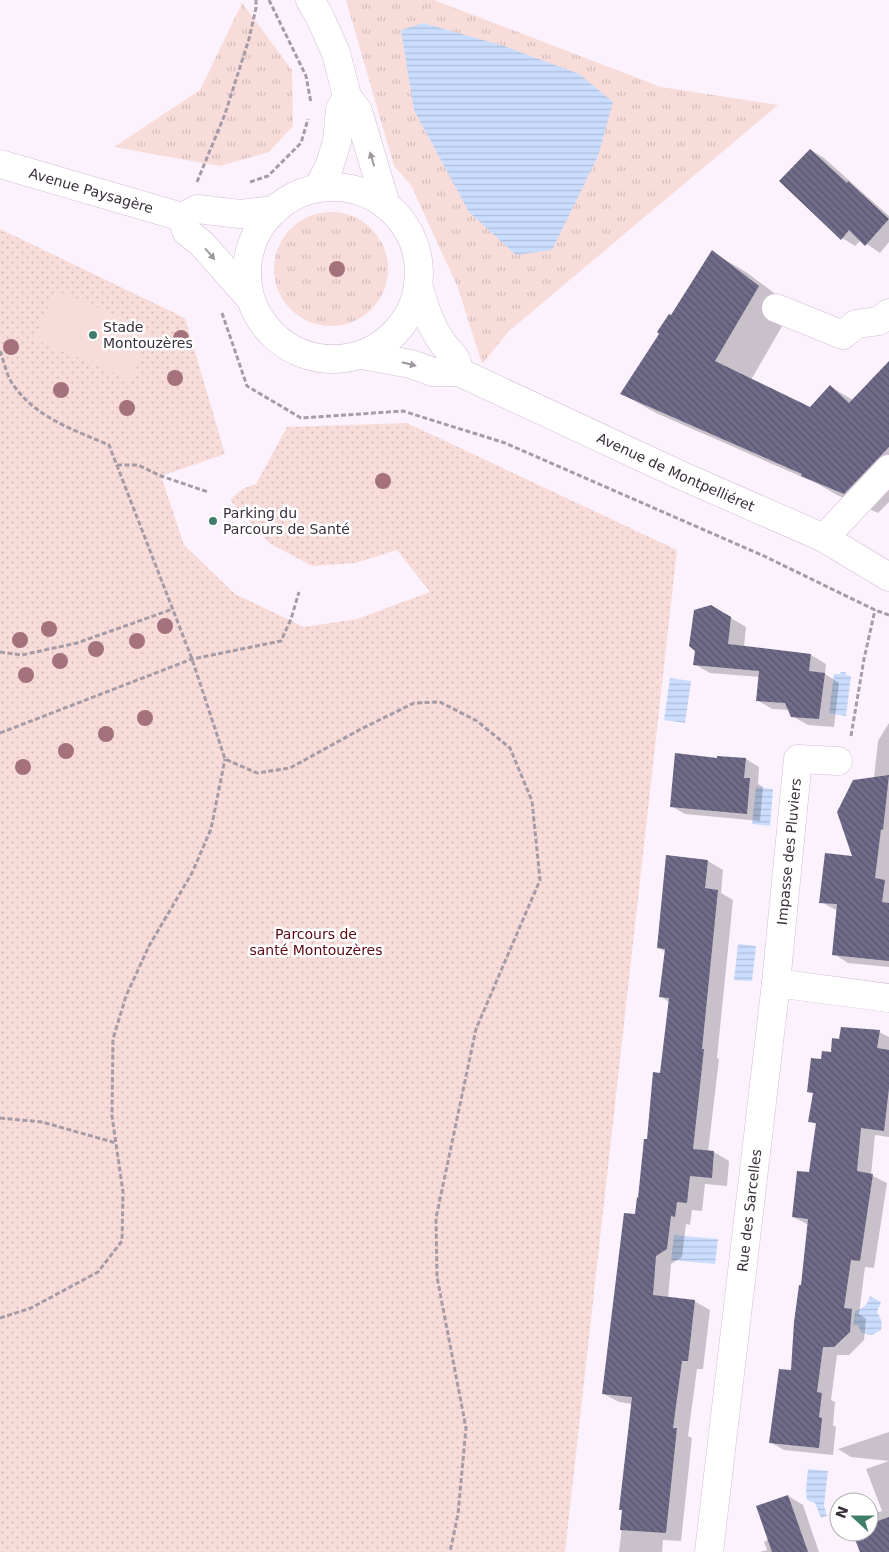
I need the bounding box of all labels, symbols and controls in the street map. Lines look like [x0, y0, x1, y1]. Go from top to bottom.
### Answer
one-way arrow [368, 151, 376, 166]
street label: Avenue Paysagère [27, 165, 155, 216]
one-way arrow [205, 248, 216, 261]
place label: Stade Montouzères [103, 319, 193, 351]
marker: Stade Montouzères [87, 329, 99, 341]
one-way arrow [401, 360, 416, 368]
street label: Avenue de Montpelliéret [595, 429, 757, 515]
place label: Parking du Parcours de Santé [223, 505, 350, 537]
marker: Parking du Parcours de Santé [207, 515, 219, 527]
street label: Impasse des Pluviers [774, 778, 804, 926]
park label: Parcours de santé Montouzères [249, 926, 383, 958]
street label: Rue des Sarcelles [734, 1148, 764, 1273]
north arrow [829, 1492, 879, 1542]
text: N [832, 1504, 851, 1521]

